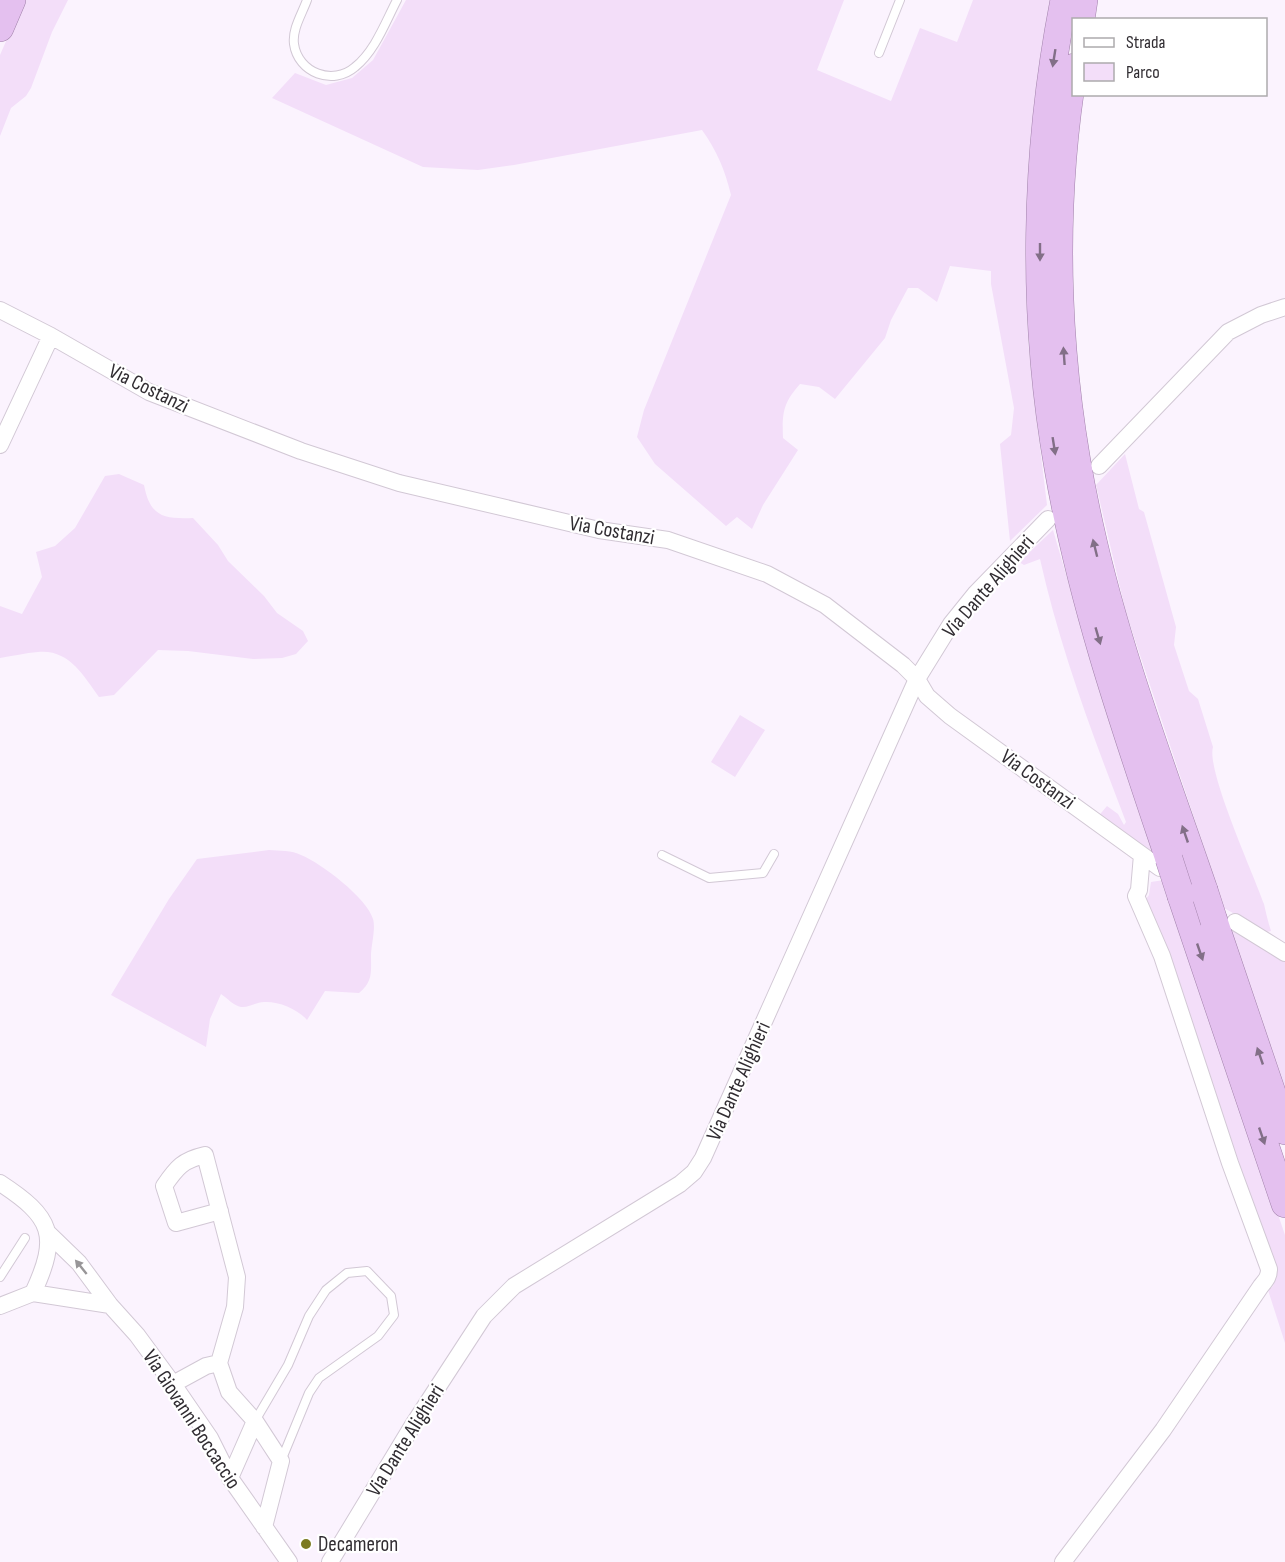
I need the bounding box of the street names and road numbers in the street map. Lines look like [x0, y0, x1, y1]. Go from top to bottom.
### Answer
street label: Via Costanzi [105, 358, 193, 419]
street label: Via Costanzi [567, 511, 656, 550]
street label: Via Dante Alighieri [937, 530, 1040, 643]
street label: Via Costanzi [996, 744, 1080, 815]
street label: Via Dante Alighieri [701, 1018, 776, 1144]
street label: Via Giovanni Boccaccio [137, 1345, 246, 1494]
street label: Via Dante Alighieri [361, 1380, 450, 1501]

